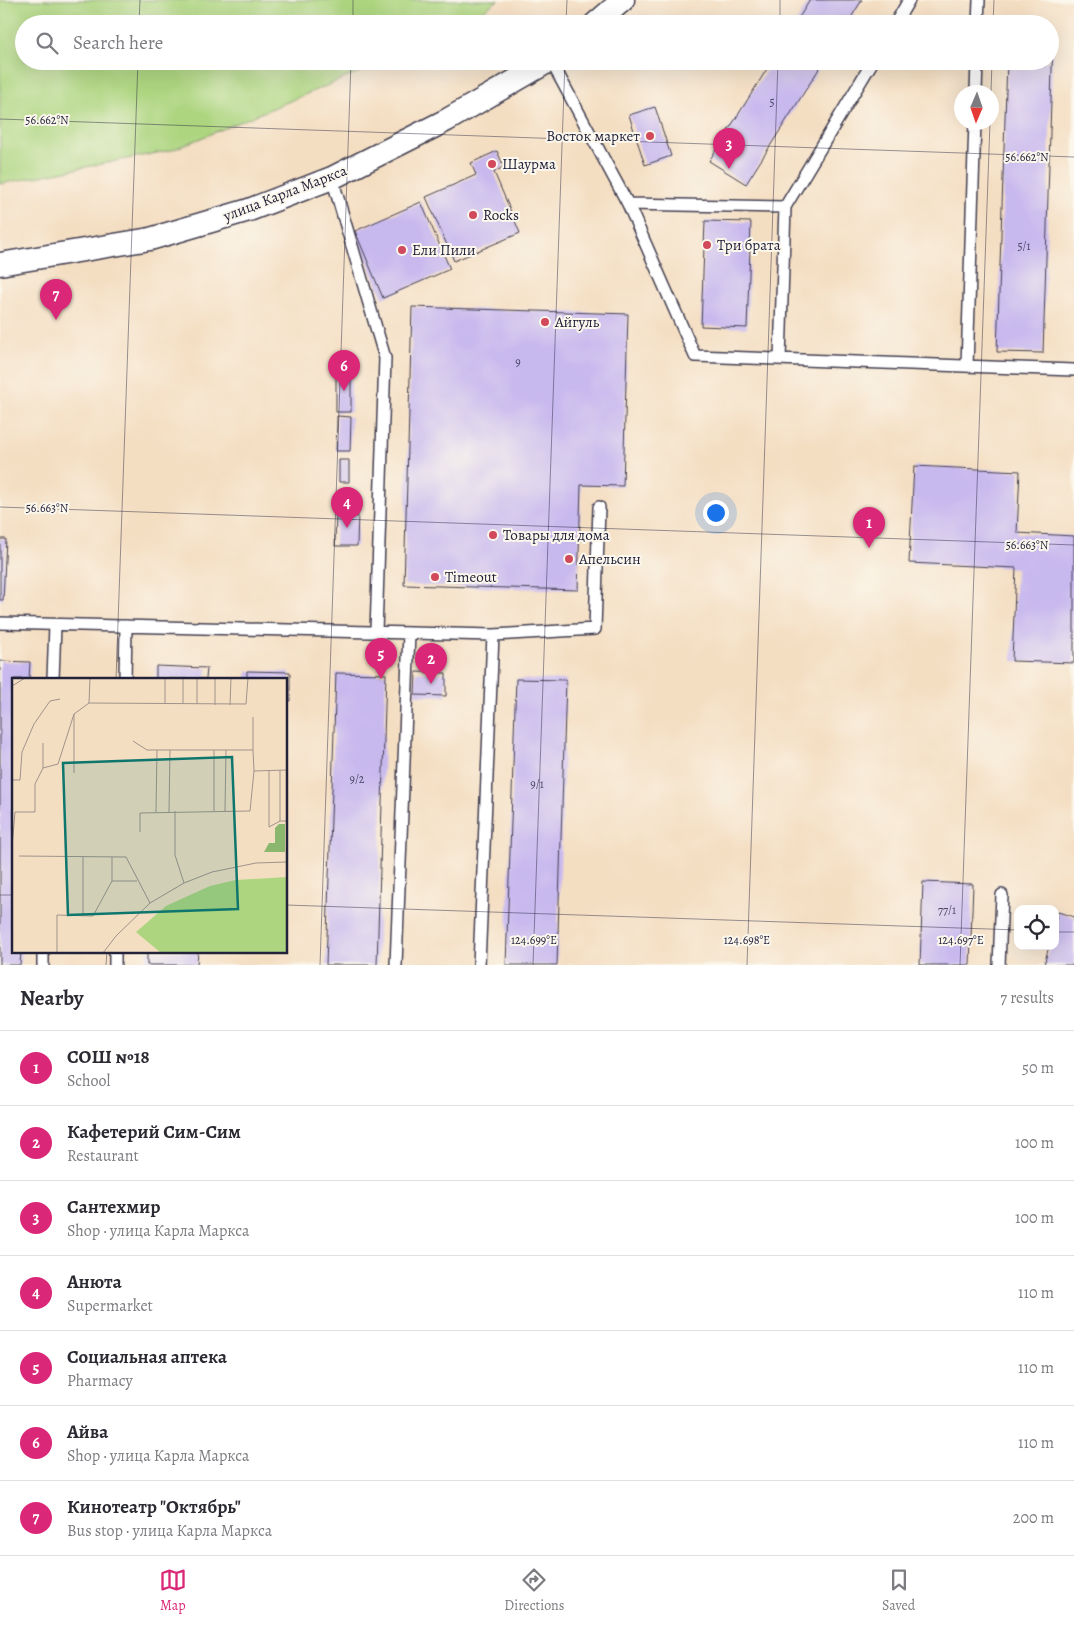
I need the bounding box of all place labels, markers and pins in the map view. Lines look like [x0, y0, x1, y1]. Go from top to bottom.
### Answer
place label: Восток маркет [546, 126, 640, 146]
pin: 3 [713, 128, 745, 169]
marker: Восток маркет [644, 130, 656, 142]
place label: Шаурма [502, 154, 556, 174]
marker: Шаурма [486, 158, 498, 170]
place label: Rocks [483, 205, 519, 225]
marker: Rocks [467, 209, 479, 221]
place label: Три брата [717, 235, 781, 255]
marker: Три брата [701, 239, 713, 251]
place label: Ели Пили [412, 240, 476, 260]
marker: Ели Пили [396, 244, 408, 256]
pin: 7 [40, 279, 72, 320]
place label: Айгуль [554, 312, 600, 332]
marker: Айгуль [539, 316, 551, 328]
pin: 6 [328, 350, 360, 391]
pin: 4 [331, 487, 363, 528]
pin: 1 [853, 507, 885, 548]
place label: Товары для дома [503, 525, 610, 545]
marker: Товары для дома [487, 529, 499, 541]
place label: Апельсин [578, 549, 641, 569]
marker: Апельсин [563, 553, 575, 565]
place label: Timeout [445, 567, 497, 587]
marker: Timeout [429, 571, 441, 583]
pin: 5 [365, 638, 397, 679]
pin: 2 [415, 643, 447, 684]

